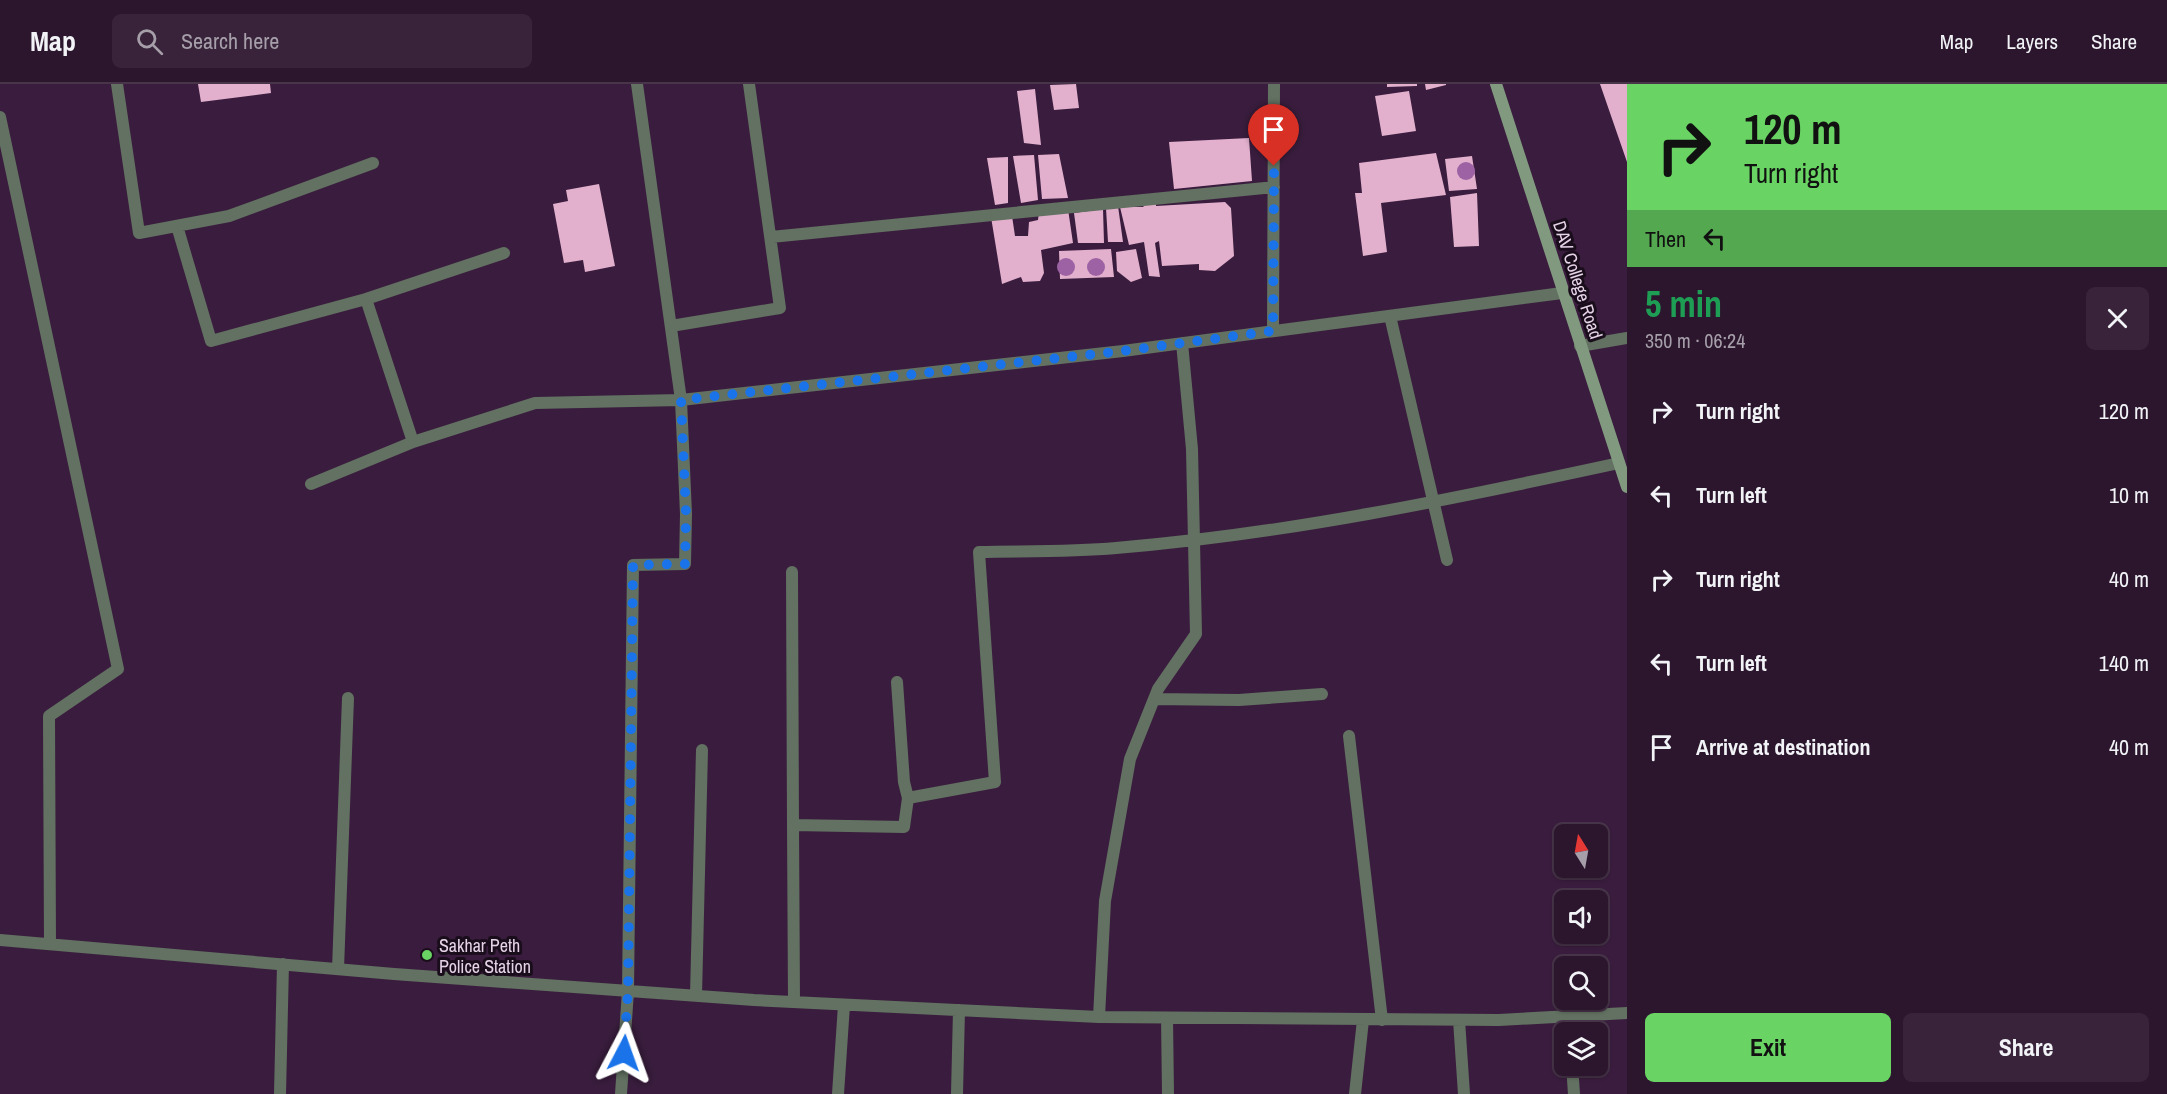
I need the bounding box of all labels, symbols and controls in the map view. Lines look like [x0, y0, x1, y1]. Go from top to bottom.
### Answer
search box [112, 14, 532, 68]
text: Map [30, 22, 76, 60]
icon: search [133, 25, 166, 58]
text: Search here [181, 26, 279, 56]
text: Map [1940, 27, 1973, 56]
text: Layers [2006, 27, 2058, 56]
text: Share [2091, 27, 2137, 56]
text: 120 m [1744, 101, 1842, 157]
pin [1248, 104, 1299, 166]
icon: right [1645, 108, 1723, 186]
icon: arrive [1257, 113, 1290, 146]
text: Turn right [1744, 155, 1838, 191]
street label: DAV College Road [1547, 218, 1609, 342]
icon: left [1698, 222, 1731, 255]
text: Then [1645, 224, 1686, 254]
text: 5 min [1645, 280, 1722, 328]
button: close [2086, 287, 2149, 350]
text: 350 m · 06:24 [1645, 327, 1745, 354]
icon: right [1645, 395, 1678, 428]
text: Turn right [1696, 396, 1780, 426]
text: 120 m [2099, 396, 2149, 426]
icon: left [1645, 479, 1678, 512]
text: Turn left [1696, 480, 1767, 510]
text: 10 m [2109, 480, 2149, 510]
icon: right [1645, 563, 1678, 596]
text: Turn right [1696, 564, 1780, 594]
text: 40 m [2109, 564, 2149, 594]
icon: left [1645, 647, 1678, 680]
text: Turn left [1696, 648, 1767, 678]
text: 140 m [2099, 648, 2149, 678]
icon: arrive [1645, 731, 1678, 764]
text: Arrive at destination [1696, 732, 1870, 762]
text: 40 m [2109, 732, 2149, 762]
north arrow [1554, 824, 1608, 878]
map controls [1554, 824, 1608, 1076]
button: sound [1554, 890, 1608, 944]
place label: Sakhar Peth Police Station [439, 933, 531, 979]
marker: Sakhar Peth Police Station [420, 948, 434, 962]
button: search [1554, 956, 1608, 1010]
button: Exit [1645, 1013, 1891, 1082]
button: Share [1903, 1013, 2149, 1082]
position arrow [592, 1021, 656, 1085]
button: layers [1554, 1022, 1608, 1076]

